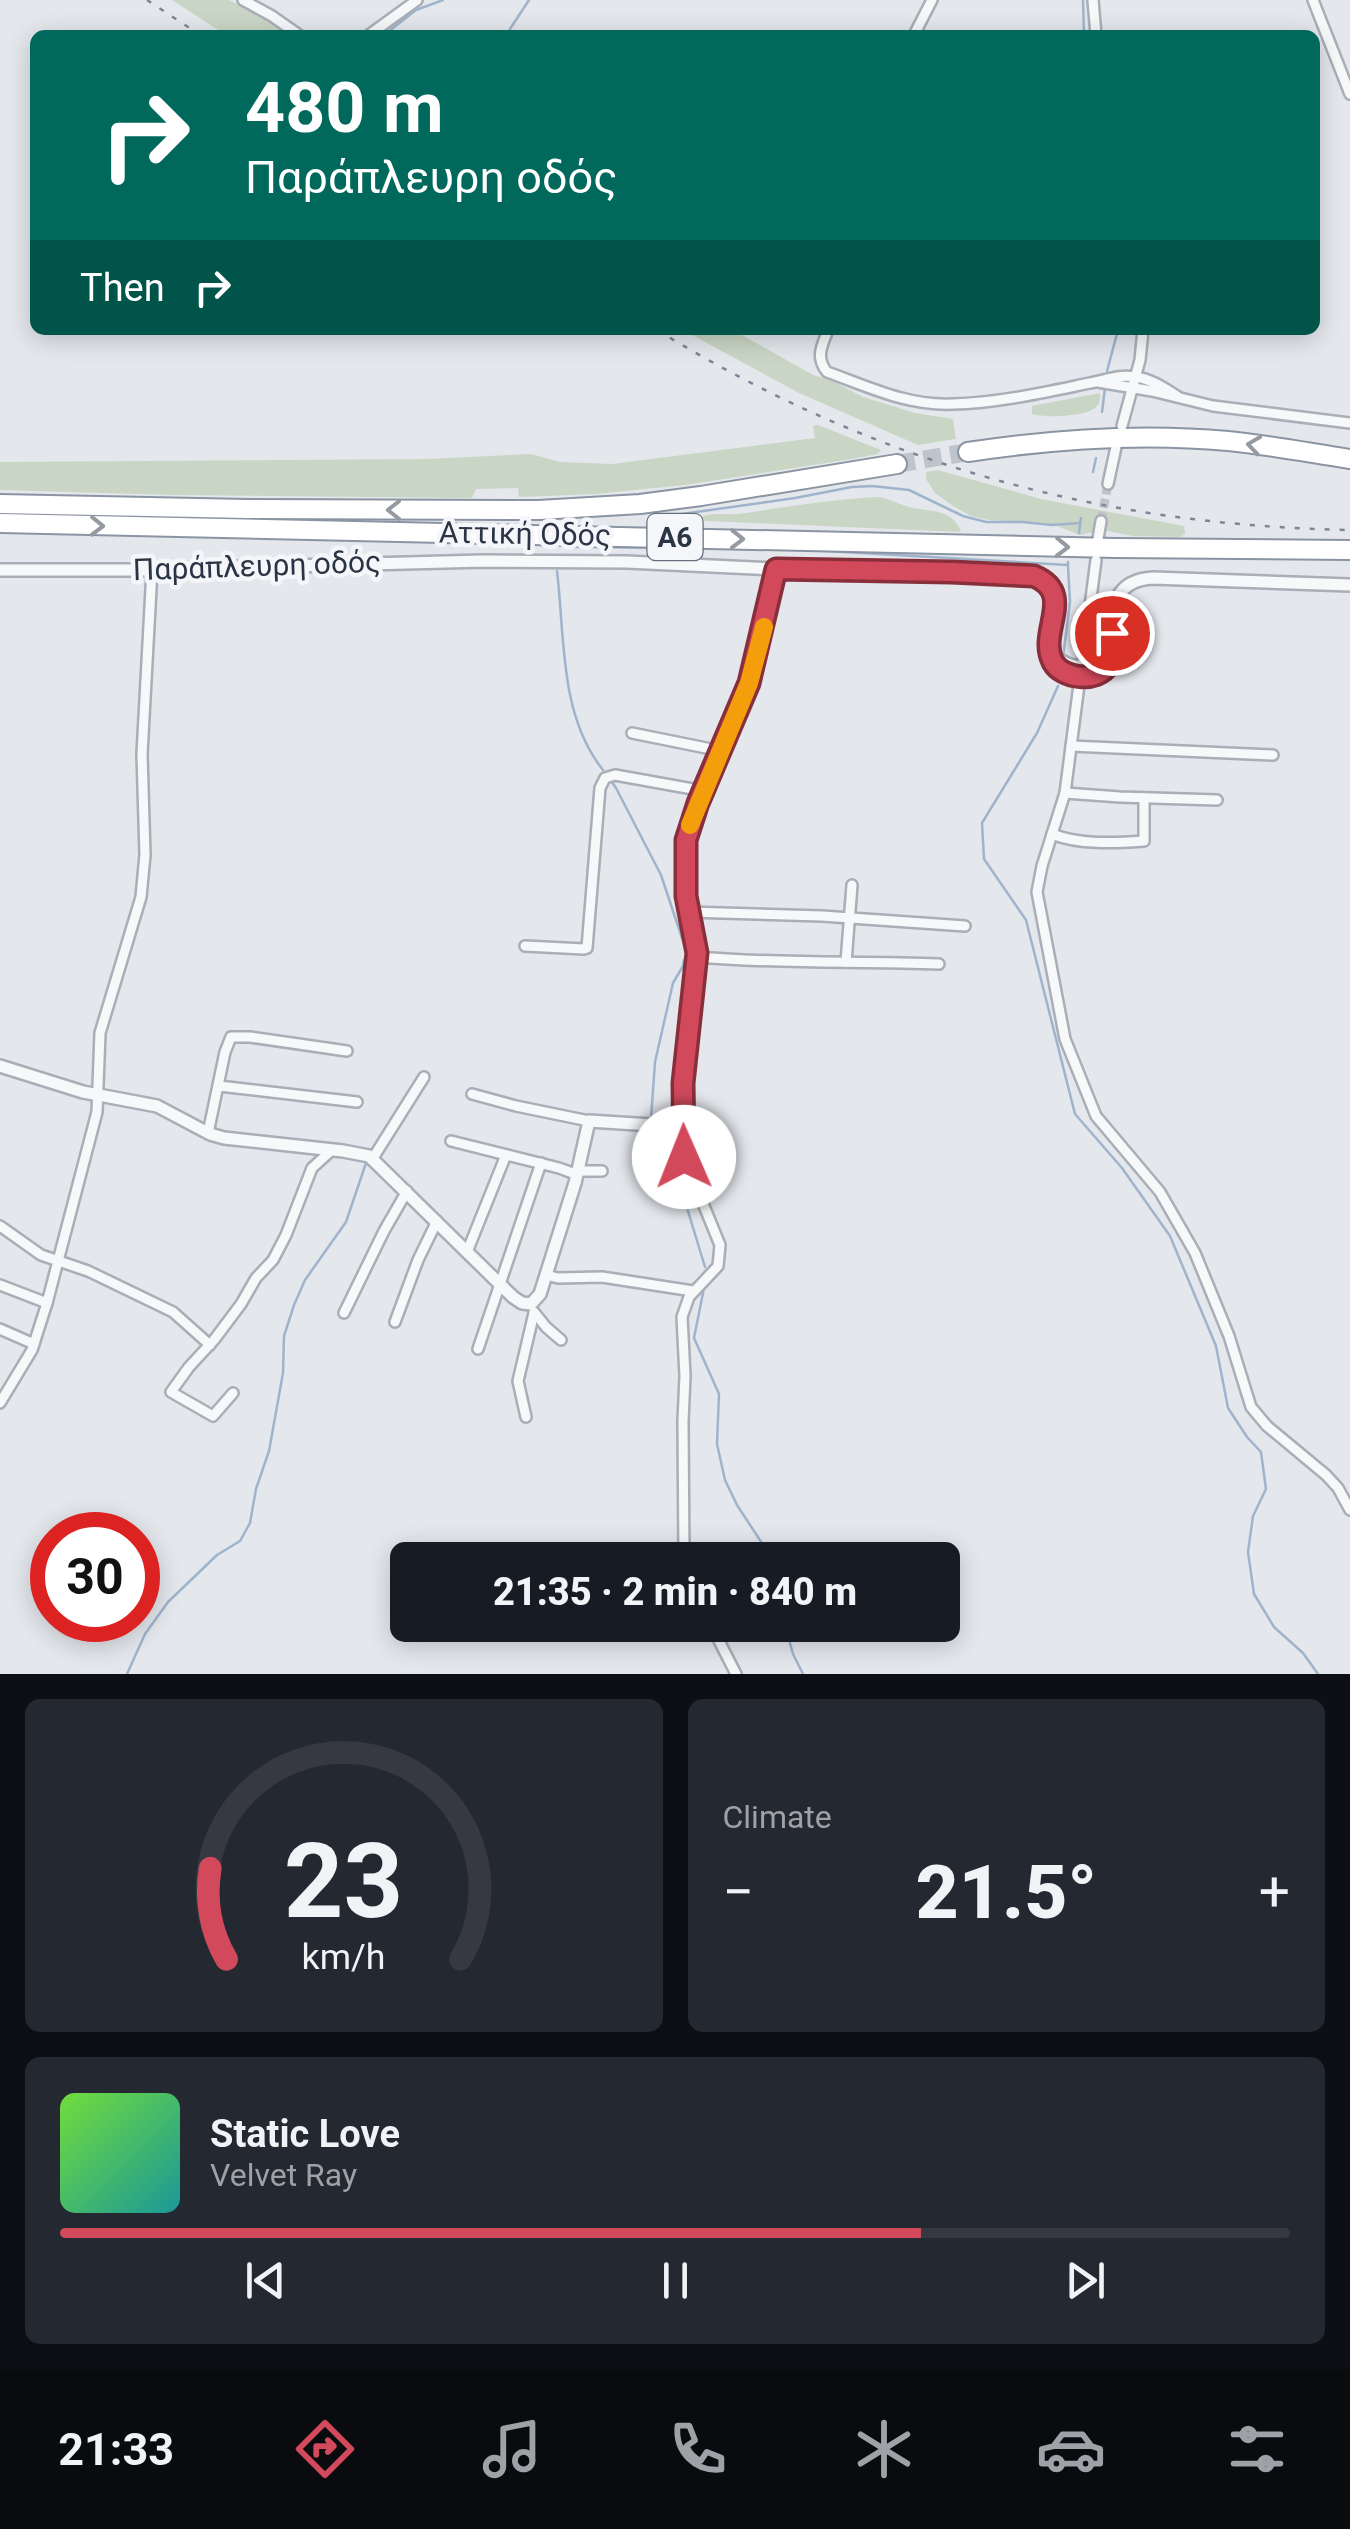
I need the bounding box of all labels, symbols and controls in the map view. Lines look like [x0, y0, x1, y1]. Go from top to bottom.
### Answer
text: 480 m [245, 67, 444, 149]
icon: right [80, 70, 210, 200]
text: Παράπλευρη οδός [245, 151, 617, 204]
icon: right [185, 260, 240, 315]
text: Then [80, 266, 165, 310]
one-way arrow [1245, 435, 1262, 456]
one-way arrow [386, 499, 402, 521]
road number: Α6 [648, 514, 702, 560]
one-way arrow [90, 515, 106, 536]
street label: Αττική Οδός [439, 515, 611, 552]
one-way arrow [730, 528, 746, 550]
one-way arrow [1055, 537, 1071, 558]
street label: Παράπλευρη οδός [132, 544, 382, 587]
pin [1070, 591, 1155, 676]
icon: arrive [1085, 606, 1140, 661]
position arrow [632, 1105, 736, 1209]
speed limit sign: 30 [30, 1512, 160, 1642]
text: 21:35 · 2 min · 840 m [493, 1570, 857, 1614]
text: Climate [723, 1798, 832, 1836]
text: 23 [284, 1821, 403, 1942]
text: 21.5° [916, 1848, 1097, 1936]
text: − [723, 1860, 754, 1924]
text: + [1259, 1860, 1290, 1924]
text: km/h [302, 1936, 386, 1978]
text: Static Love [210, 2112, 400, 2156]
text: Velvet Ray [210, 2156, 357, 2194]
icon: previous [238, 2253, 293, 2308]
icon: pause [648, 2253, 703, 2308]
icon: next [1058, 2253, 1113, 2308]
icon: directions [290, 2414, 360, 2484]
icon: music [477, 2414, 547, 2484]
icon: phone [663, 2414, 733, 2484]
icon: climate [849, 2414, 919, 2484]
icon: car [1036, 2414, 1106, 2484]
icon: filters [1222, 2414, 1292, 2484]
text: 21:33 [58, 2423, 174, 2476]

